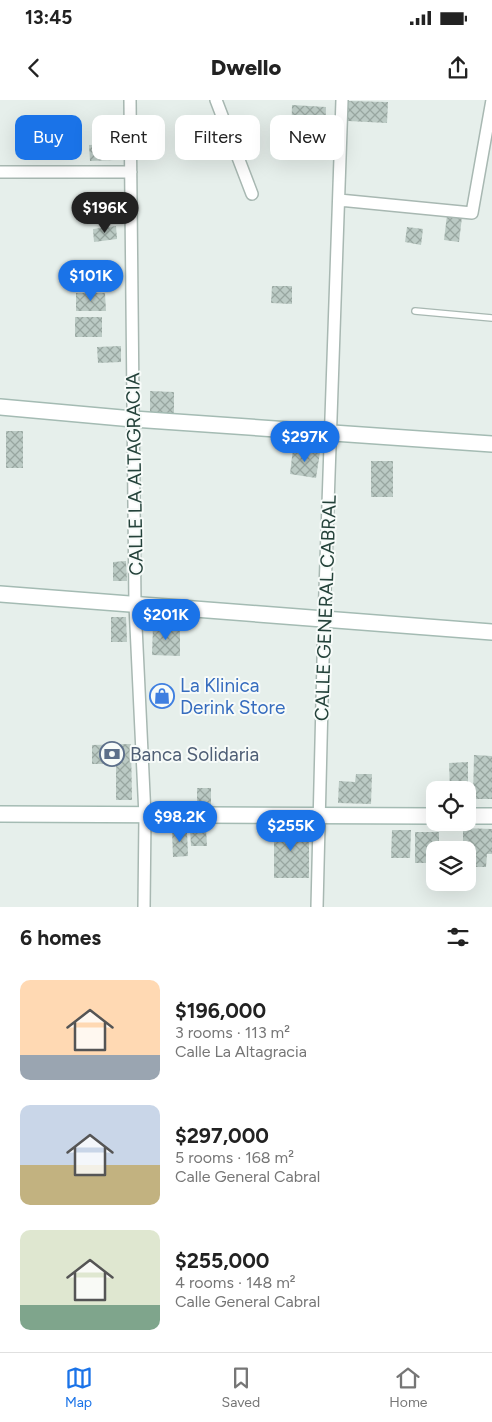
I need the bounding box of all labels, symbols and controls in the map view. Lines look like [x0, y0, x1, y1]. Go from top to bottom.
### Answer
text: 13:45 [25, 6, 72, 29]
icon: back [20, 54, 48, 82]
text: Dwello [211, 54, 281, 81]
icon: share [444, 54, 472, 82]
chip: Buy [15, 115, 82, 160]
chip: Rent [92, 115, 165, 160]
chip: Filters [175, 115, 260, 160]
chip: New [270, 115, 344, 160]
pin: $196K [70, 192, 140, 234]
text: $196K [83, 198, 127, 217]
pin: $101K [56, 260, 126, 302]
text: $101K [69, 266, 113, 285]
street label: CALLE LA ALTAGRACIA [121, 372, 148, 576]
pin: $297K [270, 420, 340, 463]
text: $297K [282, 427, 328, 446]
street label: CALLE GENERAL CABRAL [310, 495, 341, 721]
pin: $201K [131, 598, 201, 641]
text: $201K [143, 605, 189, 624]
place label: La Klinica Derink Store [180, 674, 285, 719]
shop icon: La Klinica Derink Store [149, 683, 175, 709]
bank icon: Banca Solidaria [99, 741, 125, 767]
place label: Banca Solidaria [130, 743, 259, 766]
map controls [426, 781, 476, 891]
button: locate [426, 781, 476, 831]
pin: $98.2K [139, 800, 221, 843]
text: $98.2K [154, 807, 206, 826]
pin: $255K [256, 810, 326, 852]
text: $255K [267, 816, 315, 835]
button: layers [426, 841, 476, 891]
icon: filters [444, 923, 472, 951]
text: 6 homes [20, 925, 101, 950]
text: $196,000 [175, 998, 266, 1023]
icon: home [60, 1000, 120, 1060]
text: 3 rooms · 113 m² [175, 1023, 290, 1042]
text: Calle La Altagracia [175, 1042, 307, 1061]
text: $297,000 [175, 1123, 269, 1148]
icon: home [60, 1125, 120, 1185]
text: 5 rooms · 168 m² [175, 1148, 294, 1167]
text: Calle General Cabral [175, 1167, 320, 1186]
text: $255,000 [175, 1248, 269, 1273]
icon: home [60, 1250, 120, 1310]
text: 4 rooms · 148 m² [175, 1273, 296, 1292]
text: Calle General Cabral [175, 1292, 320, 1311]
tab: Map [65, 1364, 93, 1411]
tab: Saved [222, 1364, 260, 1411]
tab: Home [389, 1364, 427, 1411]

